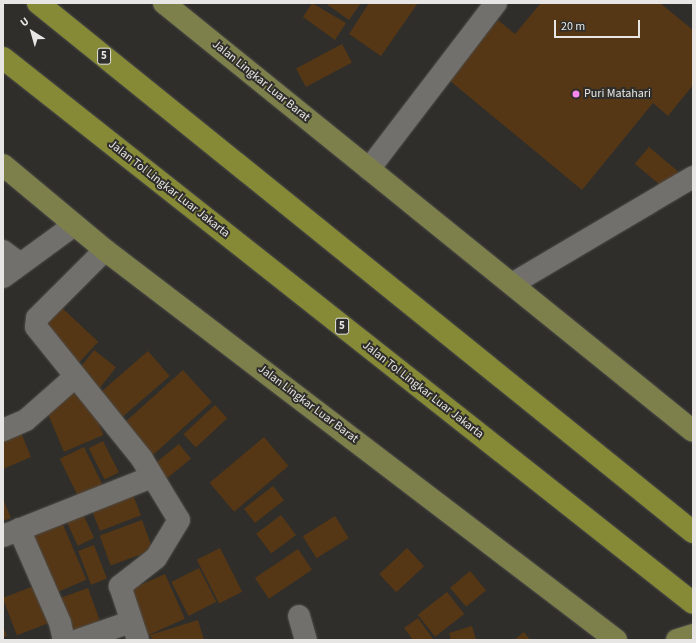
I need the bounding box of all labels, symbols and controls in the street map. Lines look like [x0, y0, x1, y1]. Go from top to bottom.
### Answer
north arrow [12, 12, 52, 52]
scale bar [556, 12, 642, 38]
text: U [17, 14, 32, 30]
text: 20 m [561, 18, 585, 35]
street label: Jalan Lingkar Luar Barat [209, 37, 313, 125]
road number: 5 [97, 47, 111, 65]
place label: Puri Matahari [584, 87, 651, 101]
marker: Puri Matahari [571, 89, 581, 99]
street label: Jalan Tol Lingkar Luar Jakarta [106, 137, 232, 241]
road number: 5 [335, 317, 349, 335]
street label: Jalan Tol Lingkar Luar Jakarta [360, 338, 486, 442]
street label: Jalan Lingkar Luar Barat [255, 362, 361, 446]

